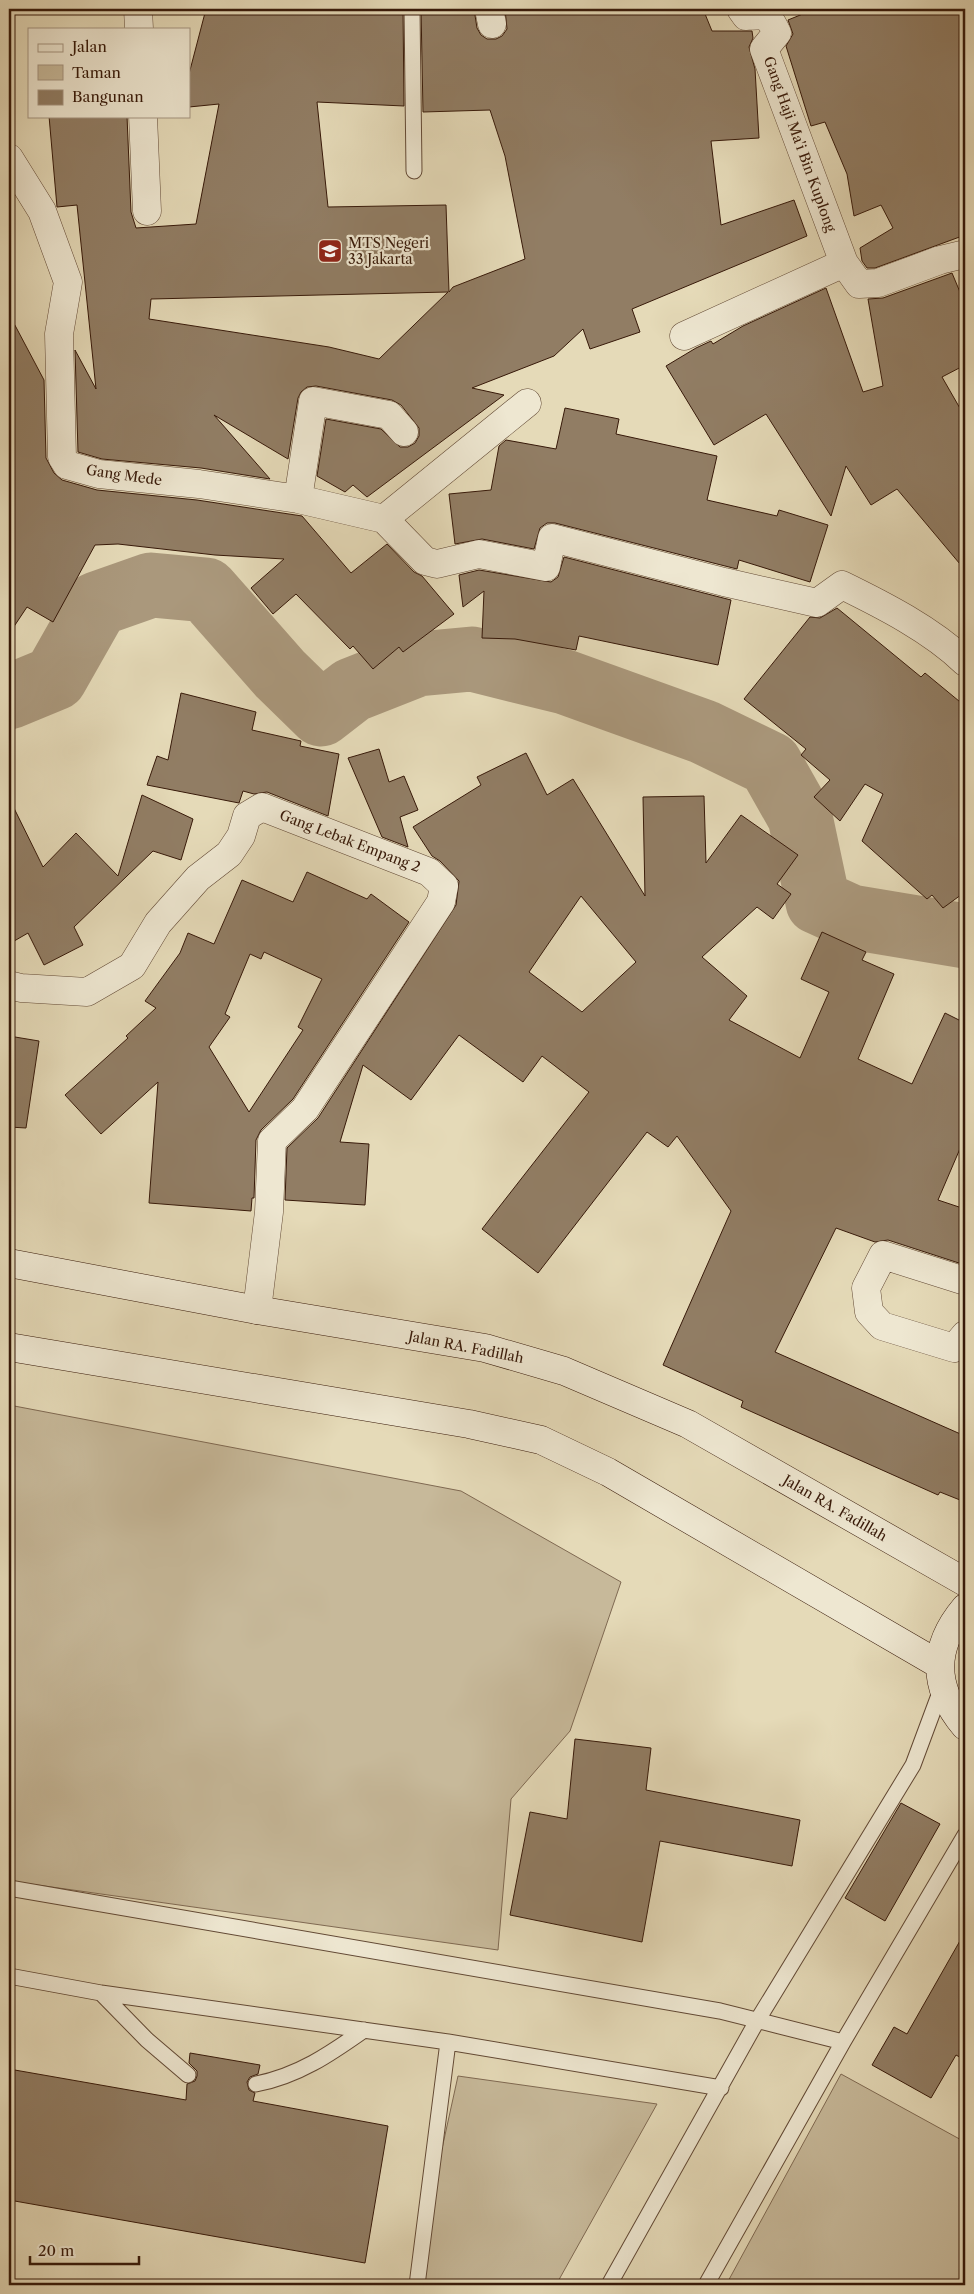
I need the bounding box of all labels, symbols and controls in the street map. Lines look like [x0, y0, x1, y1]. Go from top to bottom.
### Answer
legend [28, 28, 190, 118]
text: Jalan [70, 37, 107, 56]
street label: Gang Haji Ma'i Bin Kuplong [760, 54, 840, 235]
text: Taman [72, 63, 122, 82]
text: Bangunan [72, 87, 144, 106]
place label: MTS Negeri 33 Jakarta [348, 234, 429, 268]
school or university icon: MTS Negeri 33 Jakarta [317, 238, 343, 264]
street label: Gang Mede [85, 461, 163, 489]
street label: Gang Lebak Empang 2 [277, 806, 423, 876]
street label: Jalan RA. Fadillah [405, 1327, 526, 1367]
street label: Jalan RA. Fadillah [778, 1470, 891, 1545]
scale bar [30, 2234, 139, 2266]
text: 20 m [38, 2241, 74, 2260]

